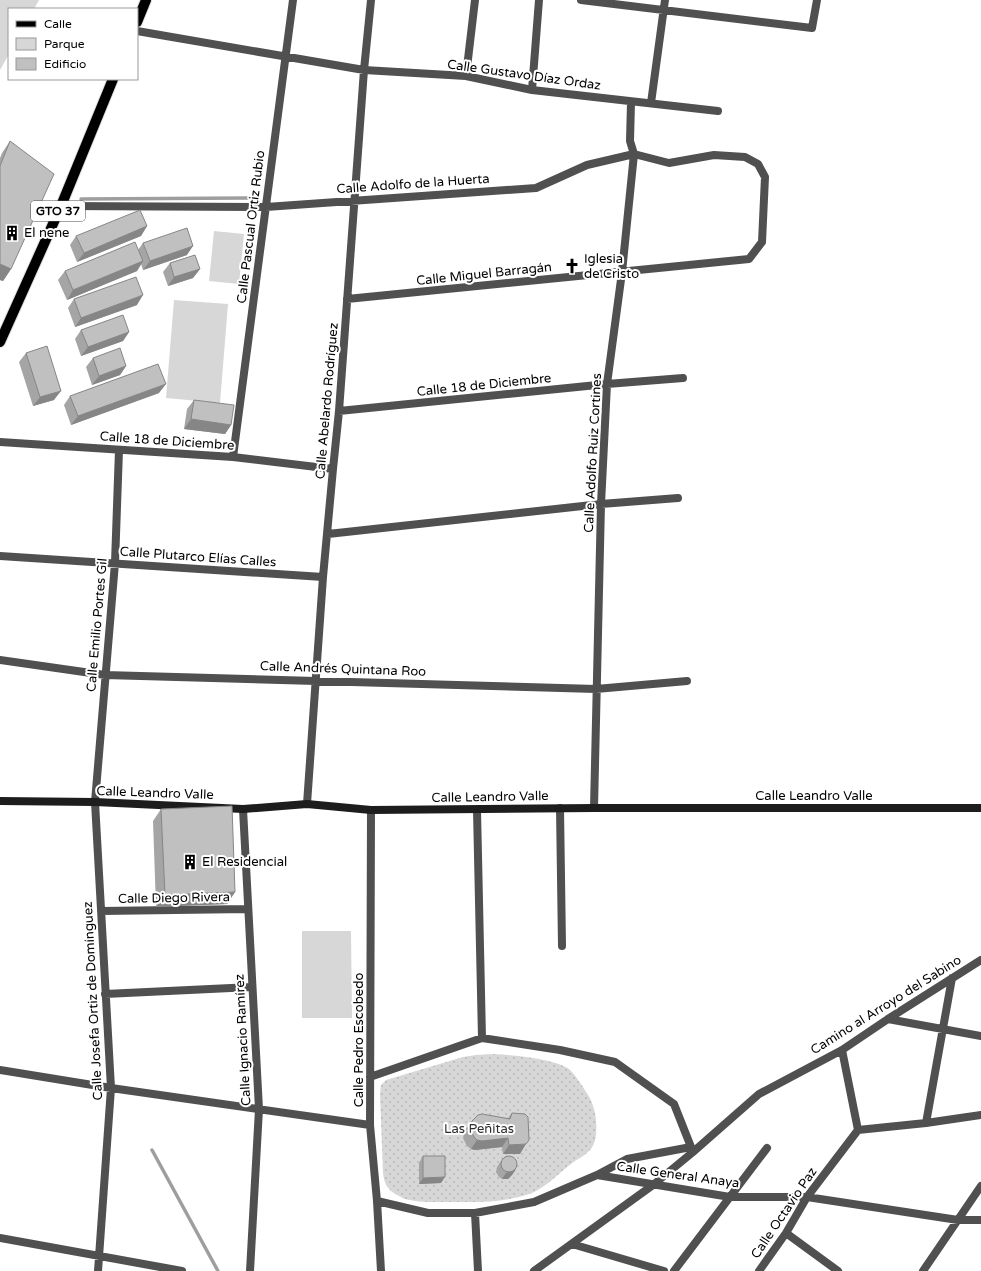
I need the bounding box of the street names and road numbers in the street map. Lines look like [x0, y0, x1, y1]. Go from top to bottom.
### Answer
street label: Calle Gustavo Díaz Ordaz [446, 56, 602, 94]
street label: Calle Pascual Ortiz Rubio [234, 149, 268, 305]
street label: Calle Adolfo de la Huerta [336, 171, 490, 197]
road number: GTO 37 [31, 201, 85, 221]
street label: Calle Miguel Barragán [415, 259, 553, 289]
street label: Calle Abelardo Rodríguez [312, 322, 342, 480]
street label: Calle 18 de Diciembre [416, 370, 552, 400]
street label: Calle Adolfo Ruiz Cortines [581, 373, 605, 533]
street label: Calle 18 de Diciembre [99, 428, 235, 454]
street label: Calle Plutarco Elías Calles [119, 544, 277, 570]
street label: Calle Emilio Portes Gil [83, 557, 111, 693]
street label: Calle Andrés Quintana Roo [260, 658, 426, 680]
street label: Calle Leandro Valle [96, 783, 214, 803]
street label: Calle Leandro Valle [431, 788, 549, 806]
street label: Calle Leandro Valle [755, 788, 873, 804]
street label: Calle Diego Rivera [118, 889, 230, 907]
street label: Calle Josefa Ortiz de Domínguez [80, 901, 106, 1101]
street label: Camino al Arroyo del Sabino [808, 952, 964, 1058]
street label: Calle Pedro Escobedo [351, 973, 367, 1107]
street label: Calle Ignacio Ramírez [232, 974, 254, 1106]
street label: Calle General Anaya [616, 1158, 740, 1192]
street label: Calle Octavio Paz [748, 1164, 820, 1262]

